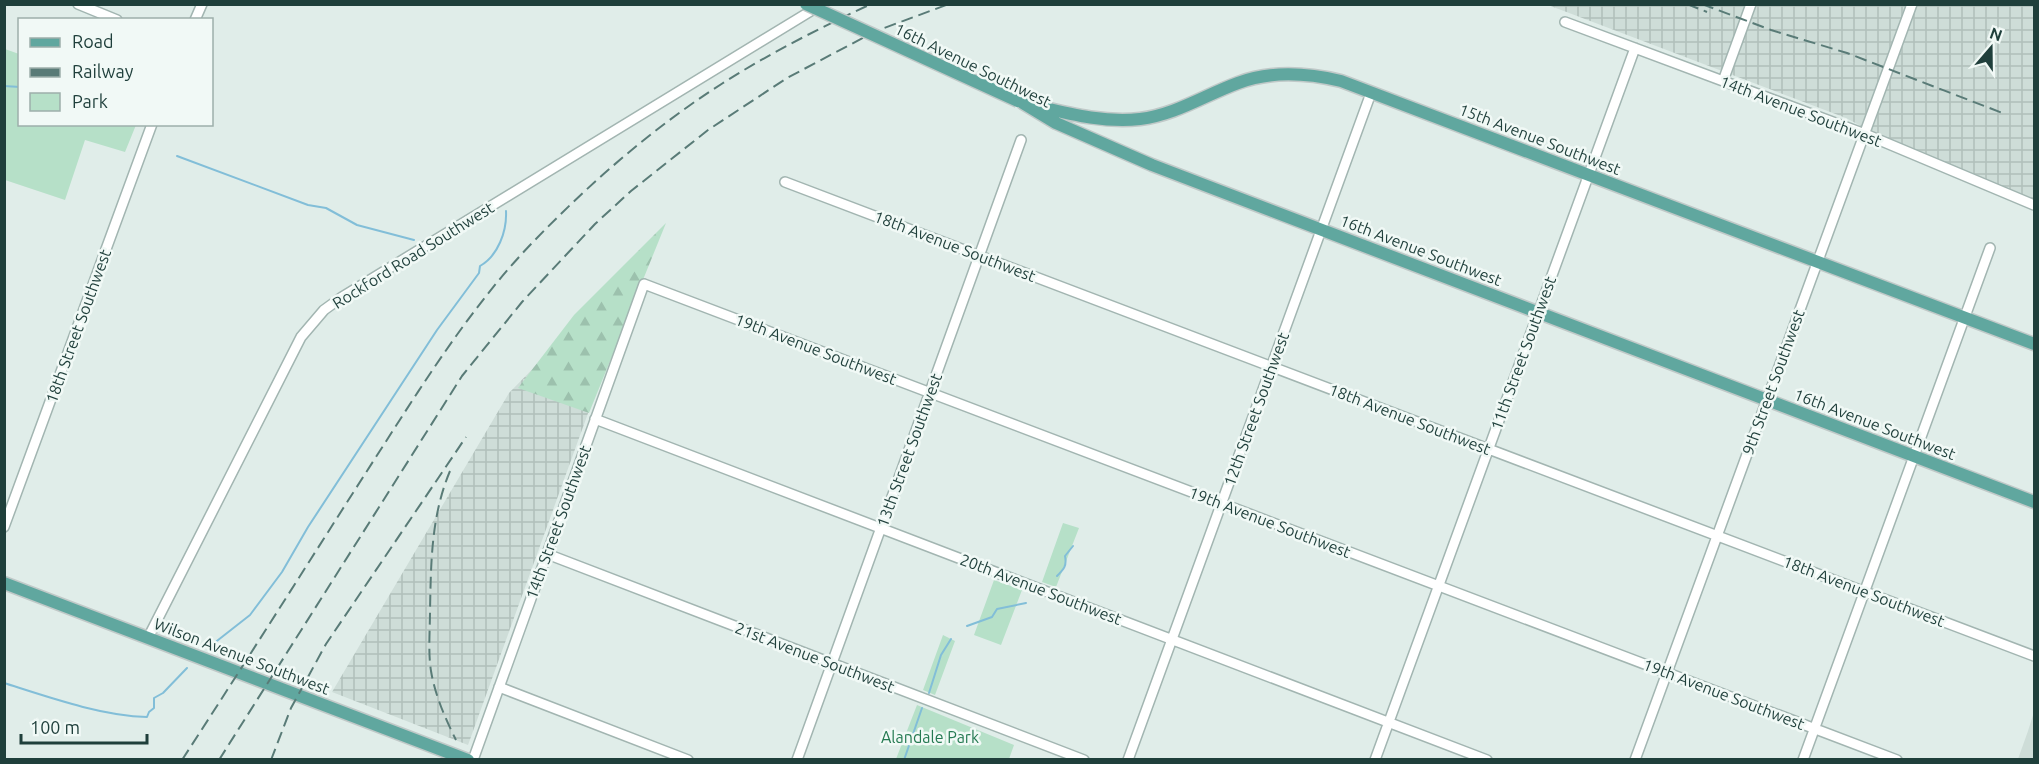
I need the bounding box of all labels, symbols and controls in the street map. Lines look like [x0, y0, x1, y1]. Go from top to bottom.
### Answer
legend [18, 18, 213, 126]
north arrow [1961, 18, 2021, 78]
street label: 16th Avenue Southwest [892, 19, 1055, 111]
text: N [1987, 23, 2005, 44]
text: Road [72, 31, 114, 51]
text: Railway [72, 61, 134, 81]
street label: 14th Avenue Southwest [1718, 72, 1885, 150]
text: Park [72, 91, 108, 111]
street label: 15th Avenue Southwest [1457, 100, 1624, 178]
street label: Rockford Road Southwest [329, 198, 498, 312]
street label: 18th Avenue Southwest [872, 207, 1039, 285]
street label: 16th Avenue Southwest [1338, 211, 1505, 289]
street label: 18th Street Southwest [42, 246, 114, 405]
street label: 11th Street Southwest [1487, 273, 1559, 432]
street label: 9th Street Southwest [1738, 306, 1808, 457]
street label: 19th Avenue Southwest [733, 310, 900, 388]
street label: 12th Street Southwest [1220, 329, 1292, 488]
street label: 13th Street Southwest [873, 370, 945, 529]
street label: 18th Avenue Southwest [1327, 380, 1494, 458]
street label: 16th Avenue Southwest [1792, 385, 1959, 463]
street label: 14th Street Southwest [522, 442, 594, 601]
street label: 19th Avenue Southwest [1187, 483, 1354, 561]
street label: 20th Avenue Southwest [958, 550, 1125, 628]
street label: 18th Avenue Southwest [1781, 552, 1948, 630]
street label: Wilson Avenue Southwest [152, 614, 333, 698]
street label: 21st Avenue Southwest [733, 618, 898, 696]
street label: 19th Avenue Southwest [1641, 655, 1808, 733]
scale bar [21, 707, 147, 745]
text: 100 m [30, 717, 80, 737]
park label: Alandale Park [881, 728, 979, 746]

